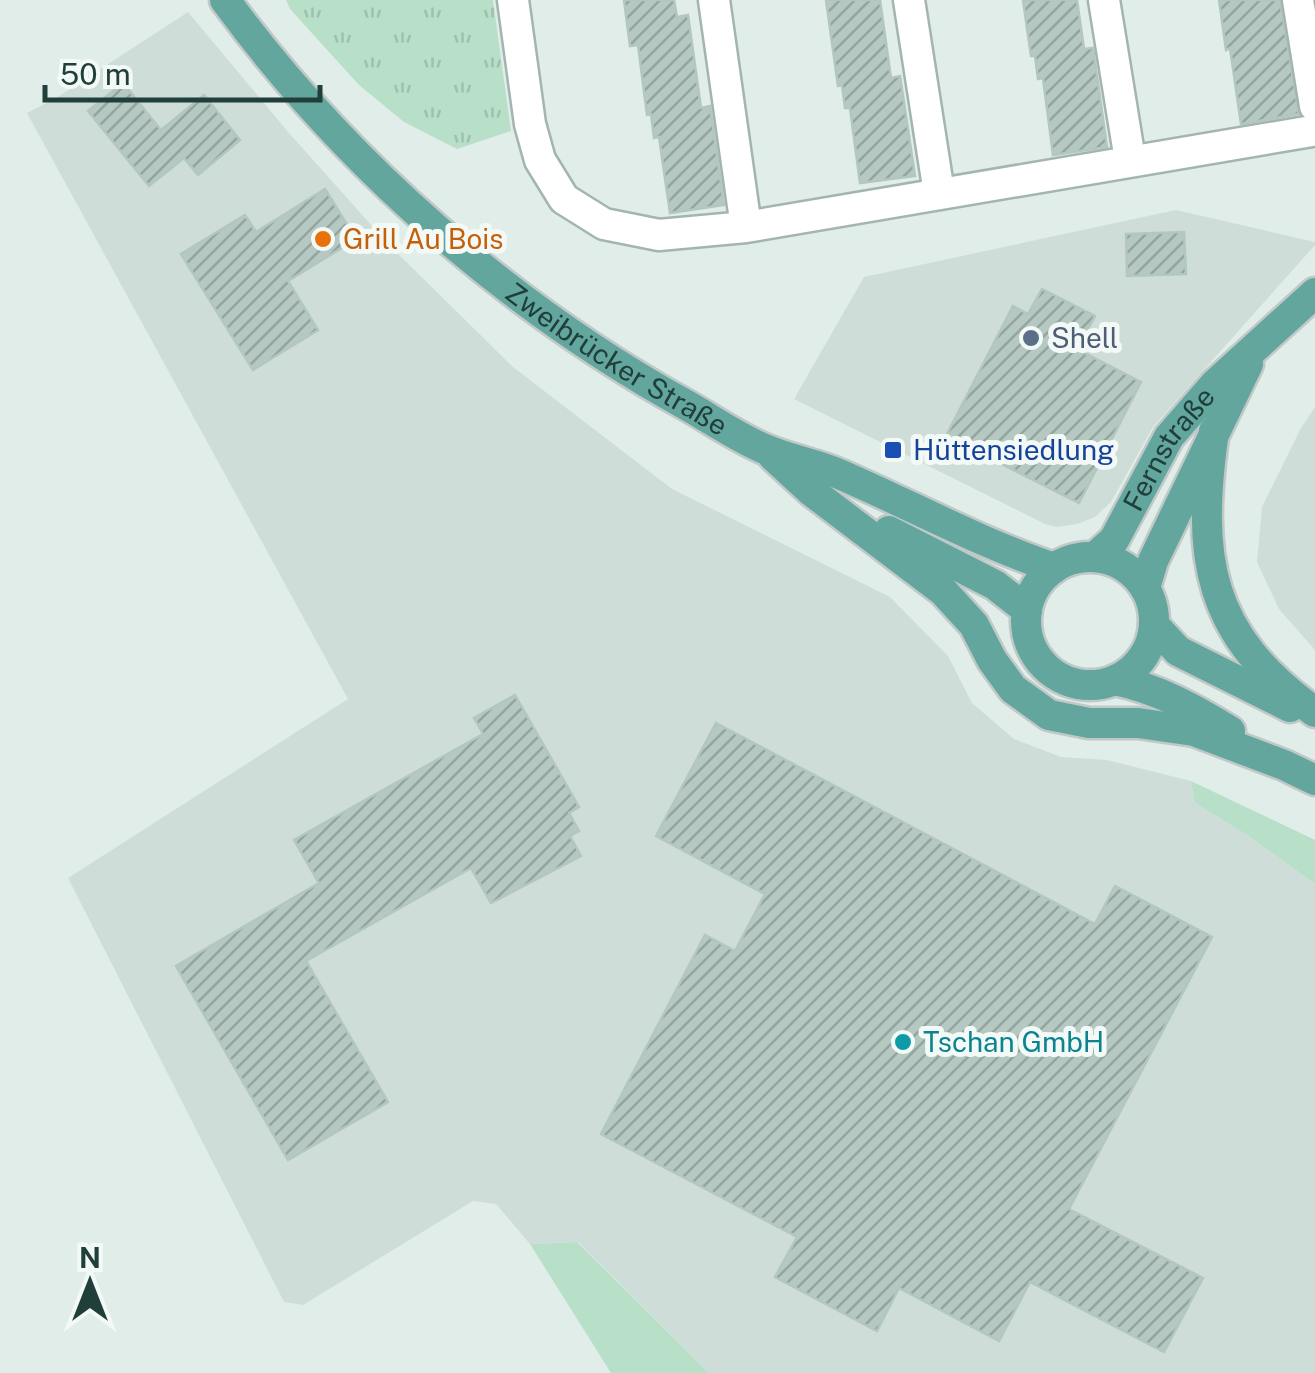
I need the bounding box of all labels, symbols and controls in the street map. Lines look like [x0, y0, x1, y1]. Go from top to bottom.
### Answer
scale bar [45, 40, 320, 102]
text: 50 m [60, 56, 131, 92]
place label: Grill Au Bois [343, 222, 503, 255]
marker: Grill Au Bois [312, 228, 334, 250]
street label: Zweibrücker Straße [499, 275, 734, 442]
place label: Shell [1051, 321, 1118, 354]
marker: Shell [1020, 327, 1042, 349]
street label: Fernstraße [1116, 380, 1221, 516]
place label: Hüttensiedlung [913, 433, 1115, 466]
marker: Hüttensiedlung [882, 439, 904, 461]
place label: Tschan GmbH [923, 1025, 1104, 1058]
marker: Tschan GmbH [892, 1031, 914, 1053]
north arrow [40, 1233, 140, 1333]
text: N [79, 1241, 101, 1274]

